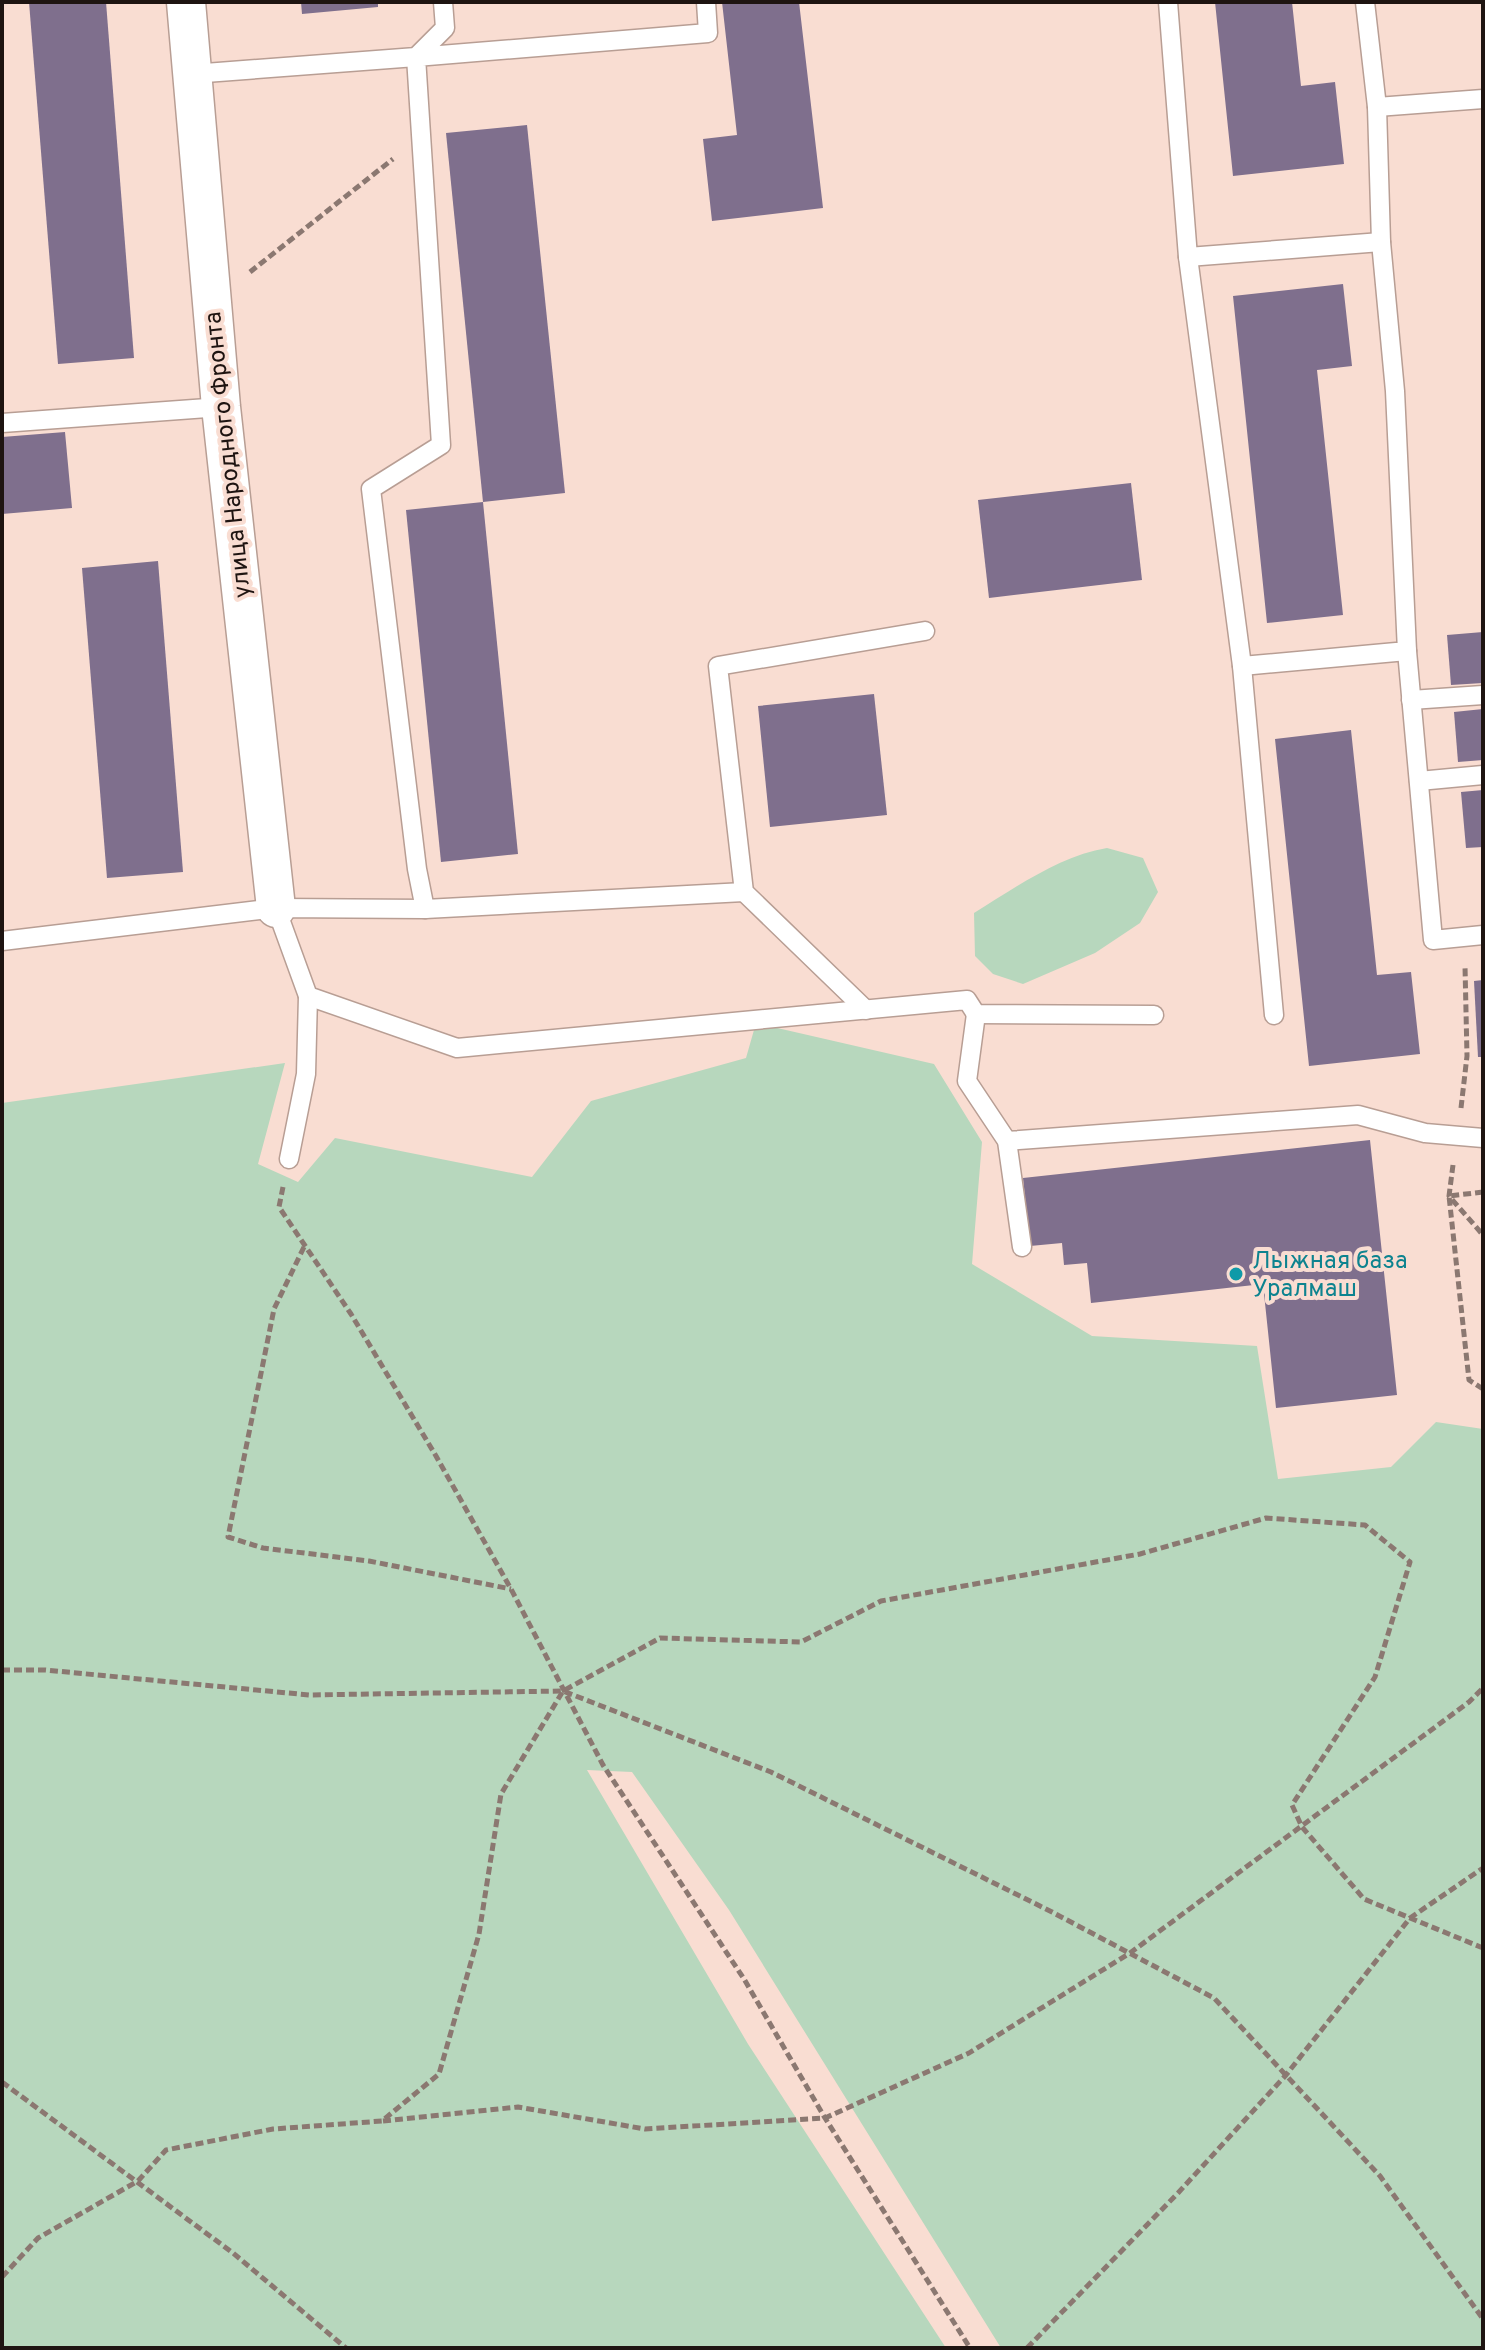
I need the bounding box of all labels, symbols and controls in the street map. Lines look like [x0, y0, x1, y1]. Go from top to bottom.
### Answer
street label: улица Народного Фронта [199, 310, 259, 600]
place label: Лыжная база Уралмаш [1252, 1247, 1408, 1305]
marker: Лыжная база Уралмаш [1227, 1265, 1245, 1283]

